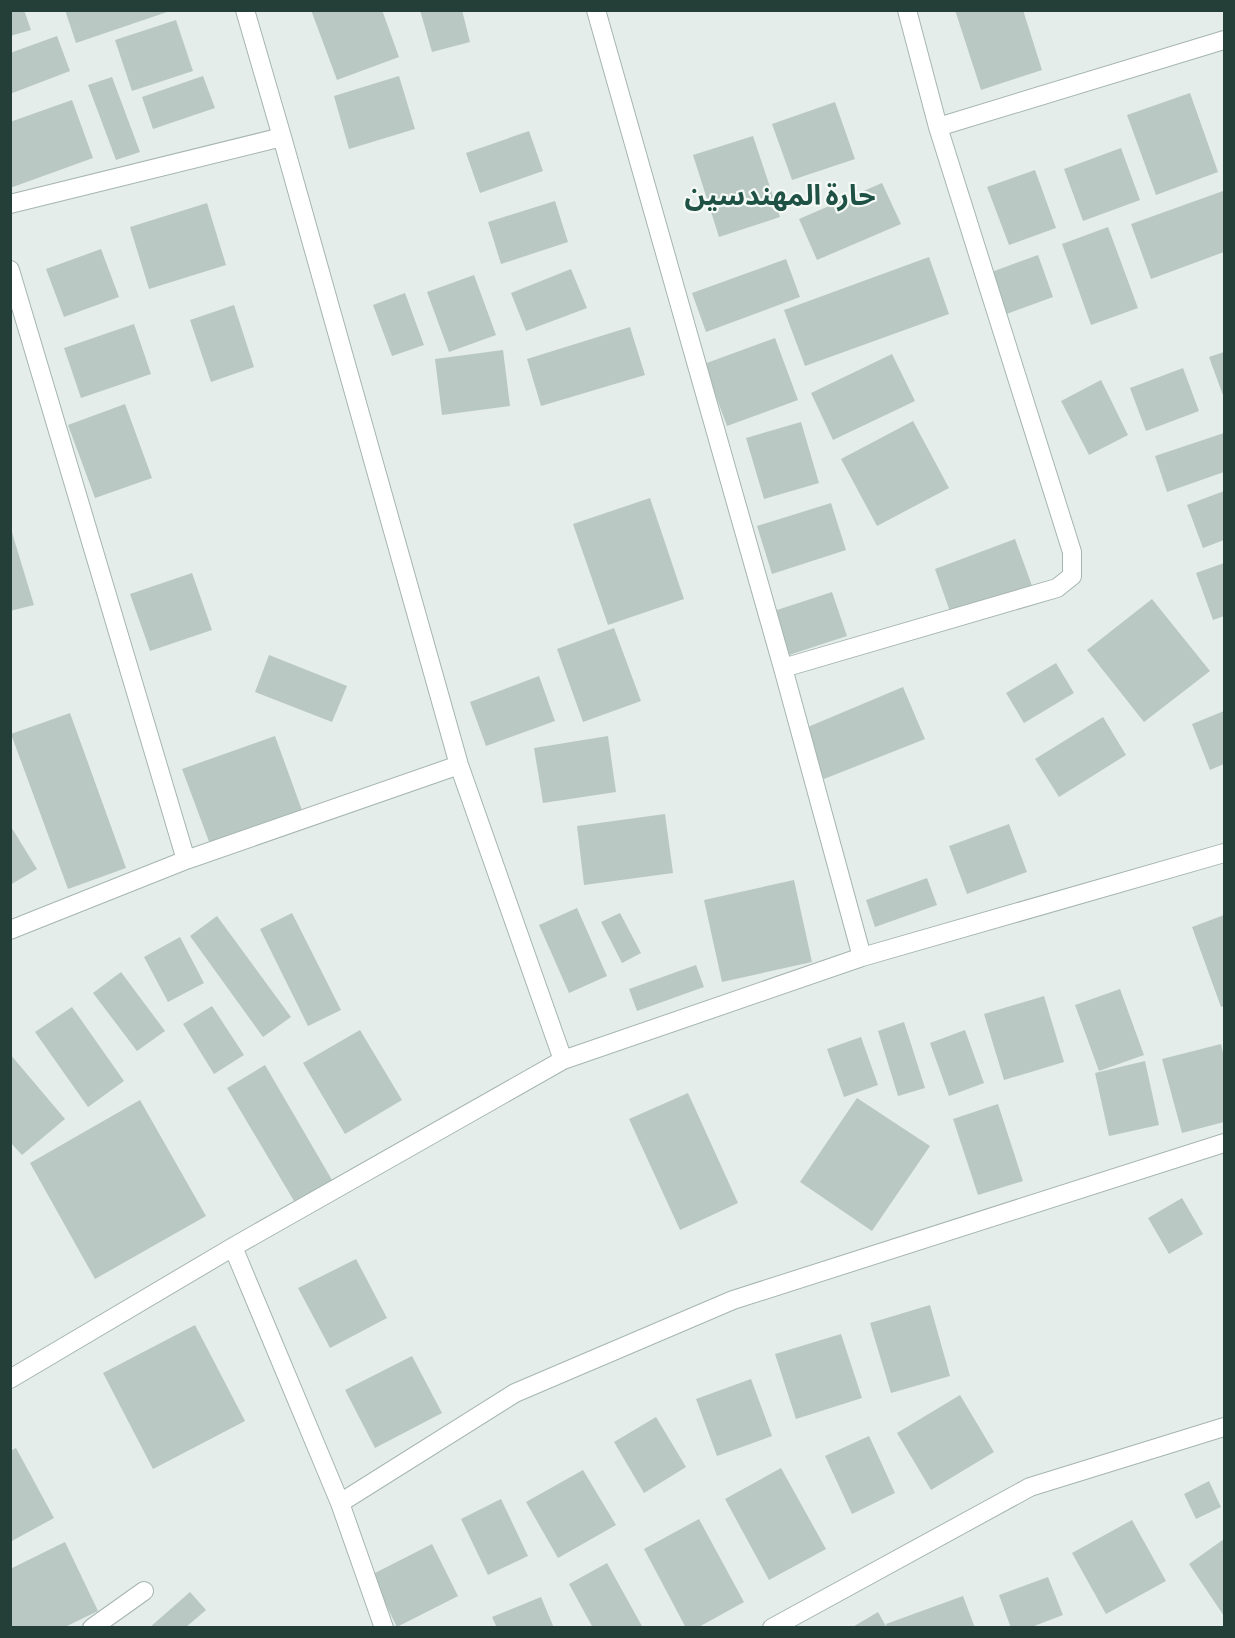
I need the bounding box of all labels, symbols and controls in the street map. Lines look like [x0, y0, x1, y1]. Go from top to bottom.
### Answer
district label: حارة المهندسين [684, 180, 876, 213]

